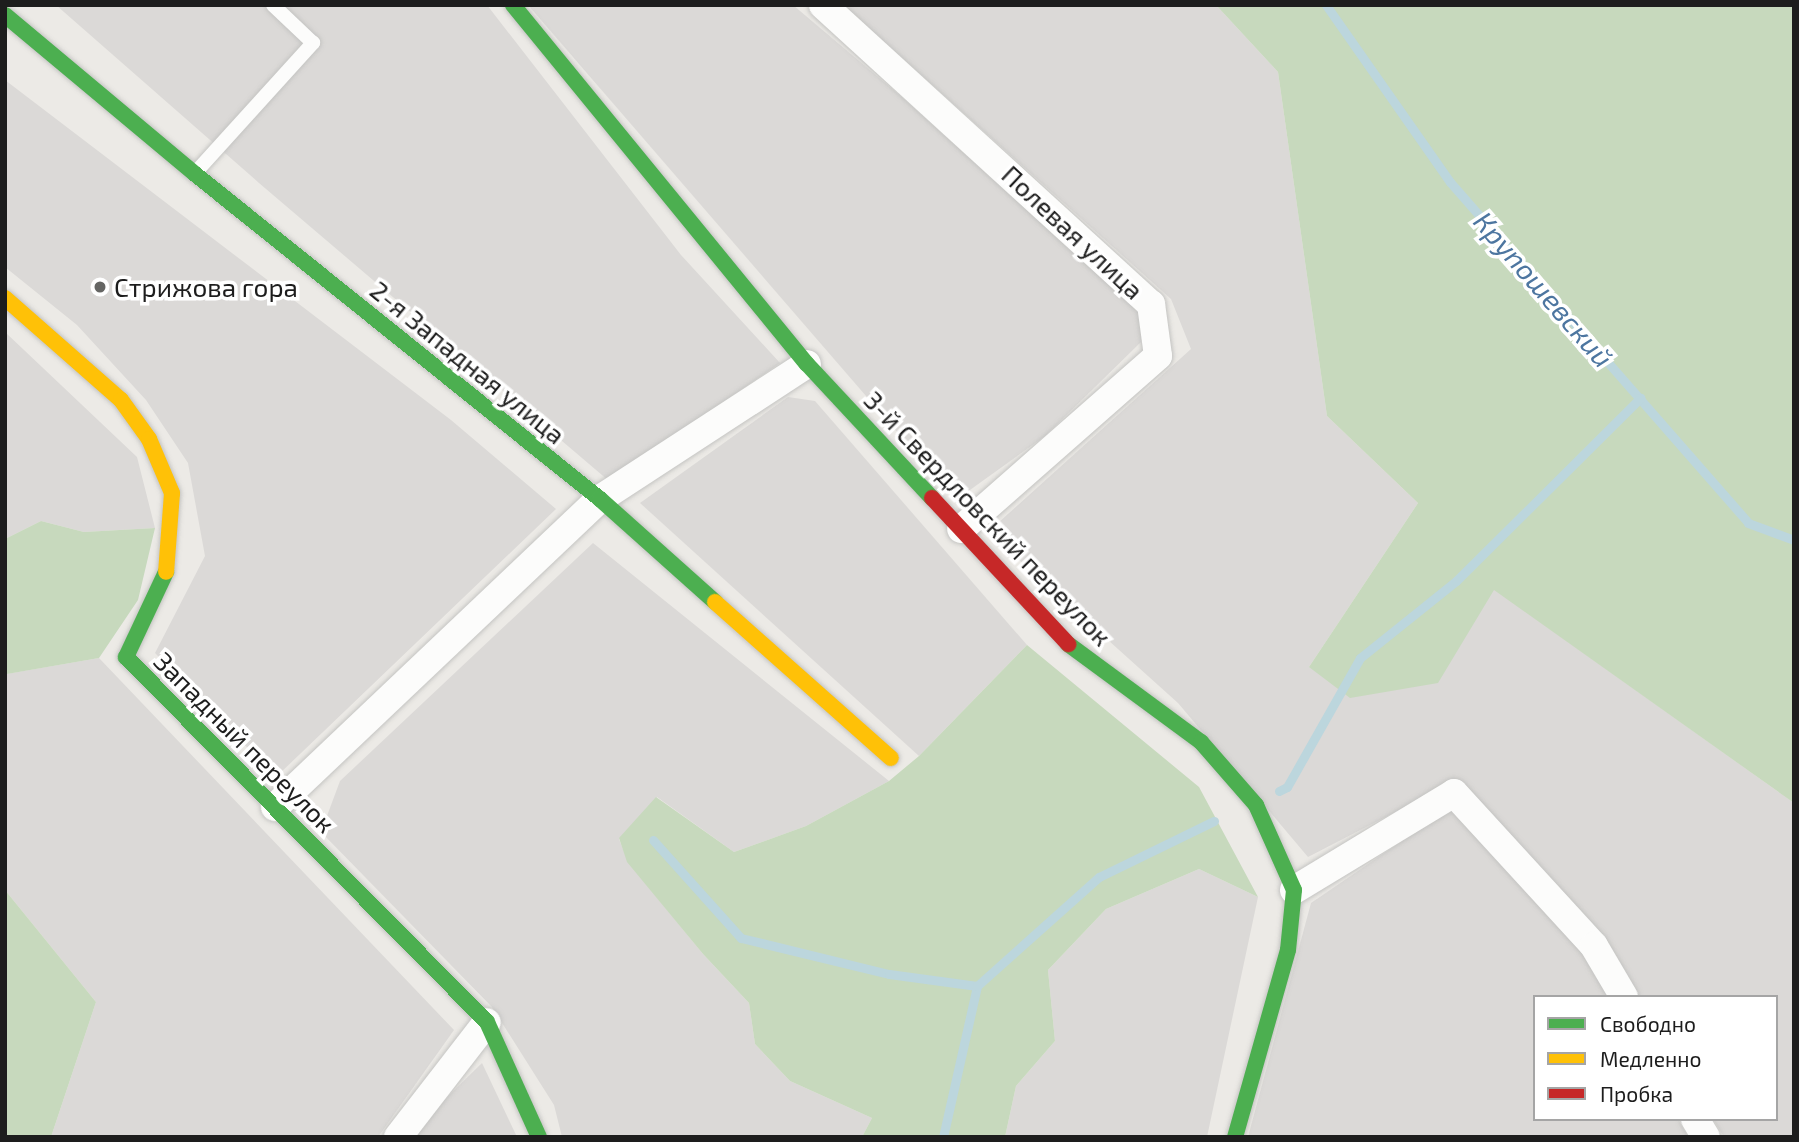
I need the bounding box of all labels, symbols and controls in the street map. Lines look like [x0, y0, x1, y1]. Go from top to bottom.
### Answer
street label: Полевая улица [996, 159, 1150, 305]
water label: Крупошевский [1467, 204, 1621, 374]
place label: Стрижова гора [114, 271, 298, 303]
street label: 2-я Западная улица [364, 274, 572, 450]
marker: Стрижова гора [92, 279, 108, 295]
street label: 3-й Свердловский переулок [858, 384, 1118, 652]
street label: Западный переулок [148, 645, 342, 839]
legend [1533, 995, 1778, 1121]
text: Свободно [1600, 1011, 1696, 1036]
text: Медленно [1600, 1046, 1702, 1071]
text: Пробка [1600, 1081, 1673, 1106]

